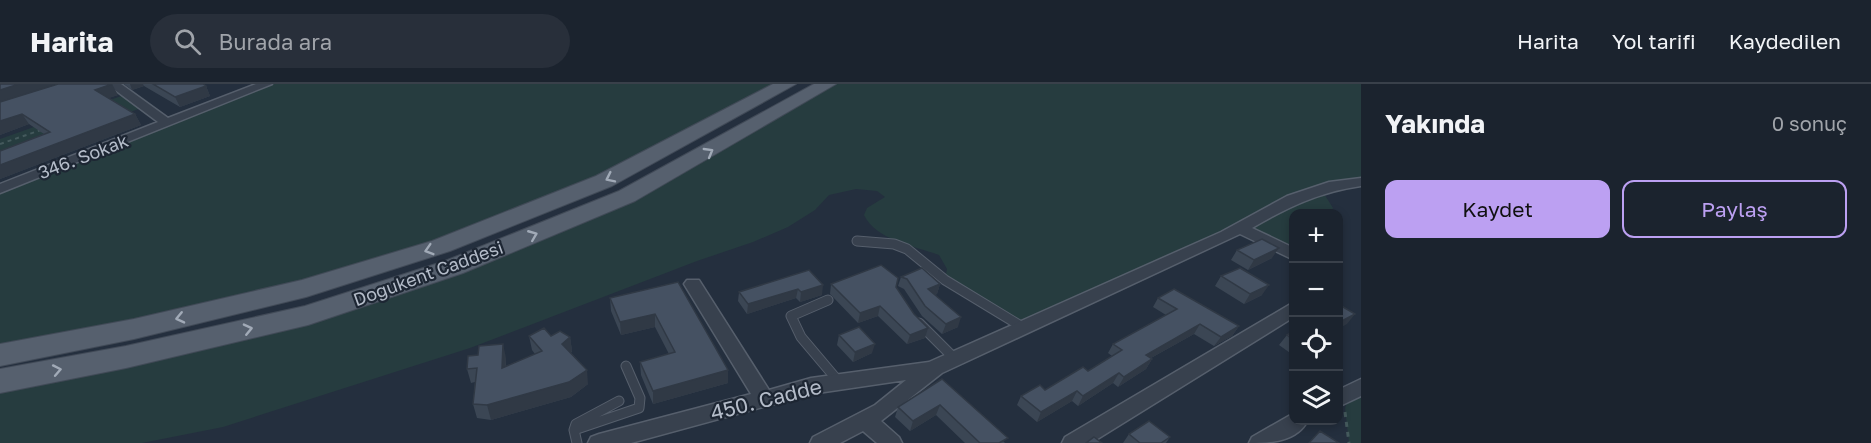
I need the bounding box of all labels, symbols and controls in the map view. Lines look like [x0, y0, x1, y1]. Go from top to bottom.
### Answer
search box [150, 14, 570, 68]
text: Harita [30, 25, 114, 58]
icon: search [171, 25, 204, 58]
text: Burada ara [219, 28, 332, 55]
text: Harita [1517, 28, 1579, 54]
text: Yol tarifi [1612, 28, 1696, 54]
text: Kaydedilen [1729, 28, 1841, 54]
text: Yakında [1385, 108, 1485, 139]
text: 0 sonuç [1772, 111, 1847, 135]
street label: 346. Sokak [35, 129, 131, 183]
one-way arrow [703, 148, 713, 159]
one-way arrow [606, 171, 616, 182]
button: Kaydet [1385, 180, 1610, 238]
button: Paylaş [1622, 180, 1847, 238]
map controls [1289, 209, 1343, 425]
button: + [1289, 209, 1343, 263]
one-way arrow [526, 230, 537, 242]
street label: Doğukent Caddesi [350, 236, 506, 310]
one-way arrow [424, 242, 435, 255]
button: − [1289, 263, 1343, 317]
one-way arrow [175, 310, 185, 323]
button: locate [1289, 317, 1343, 371]
one-way arrow [243, 323, 253, 336]
one-way arrow [52, 364, 62, 377]
button: layers [1289, 371, 1343, 425]
street label: 450. Cadde [708, 373, 824, 425]

